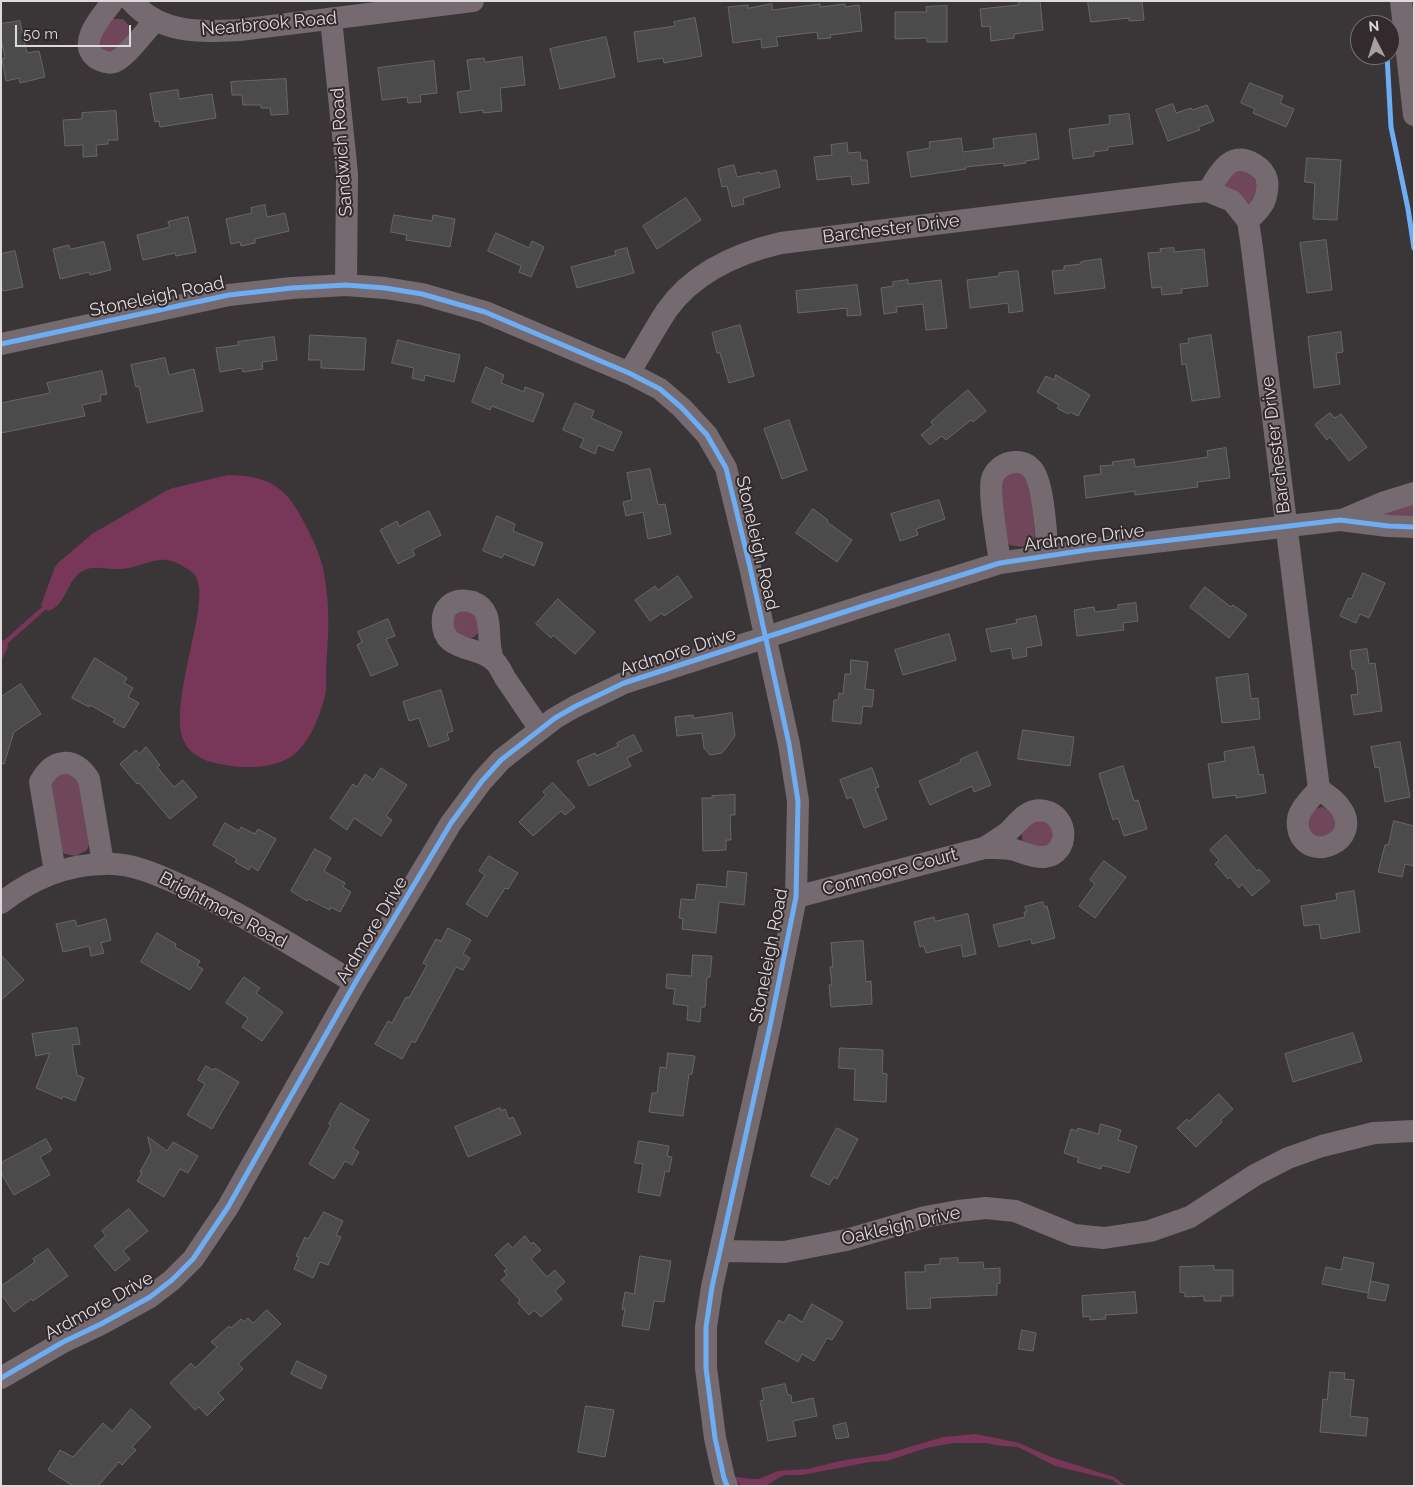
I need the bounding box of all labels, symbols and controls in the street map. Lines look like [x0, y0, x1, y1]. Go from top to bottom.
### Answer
street label: Nearbrook Road [200, 7, 338, 41]
scale bar [18, 15, 134, 47]
north arrow [1350, 15, 1400, 65]
text: N [1368, 18, 1380, 34]
text: 50 m [23, 25, 58, 43]
street label: Sandwich Road [327, 87, 357, 217]
street label: Barchester Drive [821, 210, 961, 248]
street label: Stoneleigh Road [88, 272, 226, 322]
street label: Barchester Drive [1257, 375, 1295, 515]
street label: Stoneleigh Road [731, 474, 783, 612]
street label: Ardmore Drive [1023, 520, 1145, 556]
street label: Ardmore Drive [617, 623, 739, 681]
street label: Conmoore Court [820, 844, 960, 900]
street label: Brightmore Road [156, 867, 290, 953]
street label: Ardmore Drive [332, 873, 412, 987]
street label: Stoneleigh Road [745, 887, 793, 1025]
street label: Oakleigh Drive [839, 1202, 963, 1250]
street label: Ardmore Drive [41, 1267, 157, 1345]

